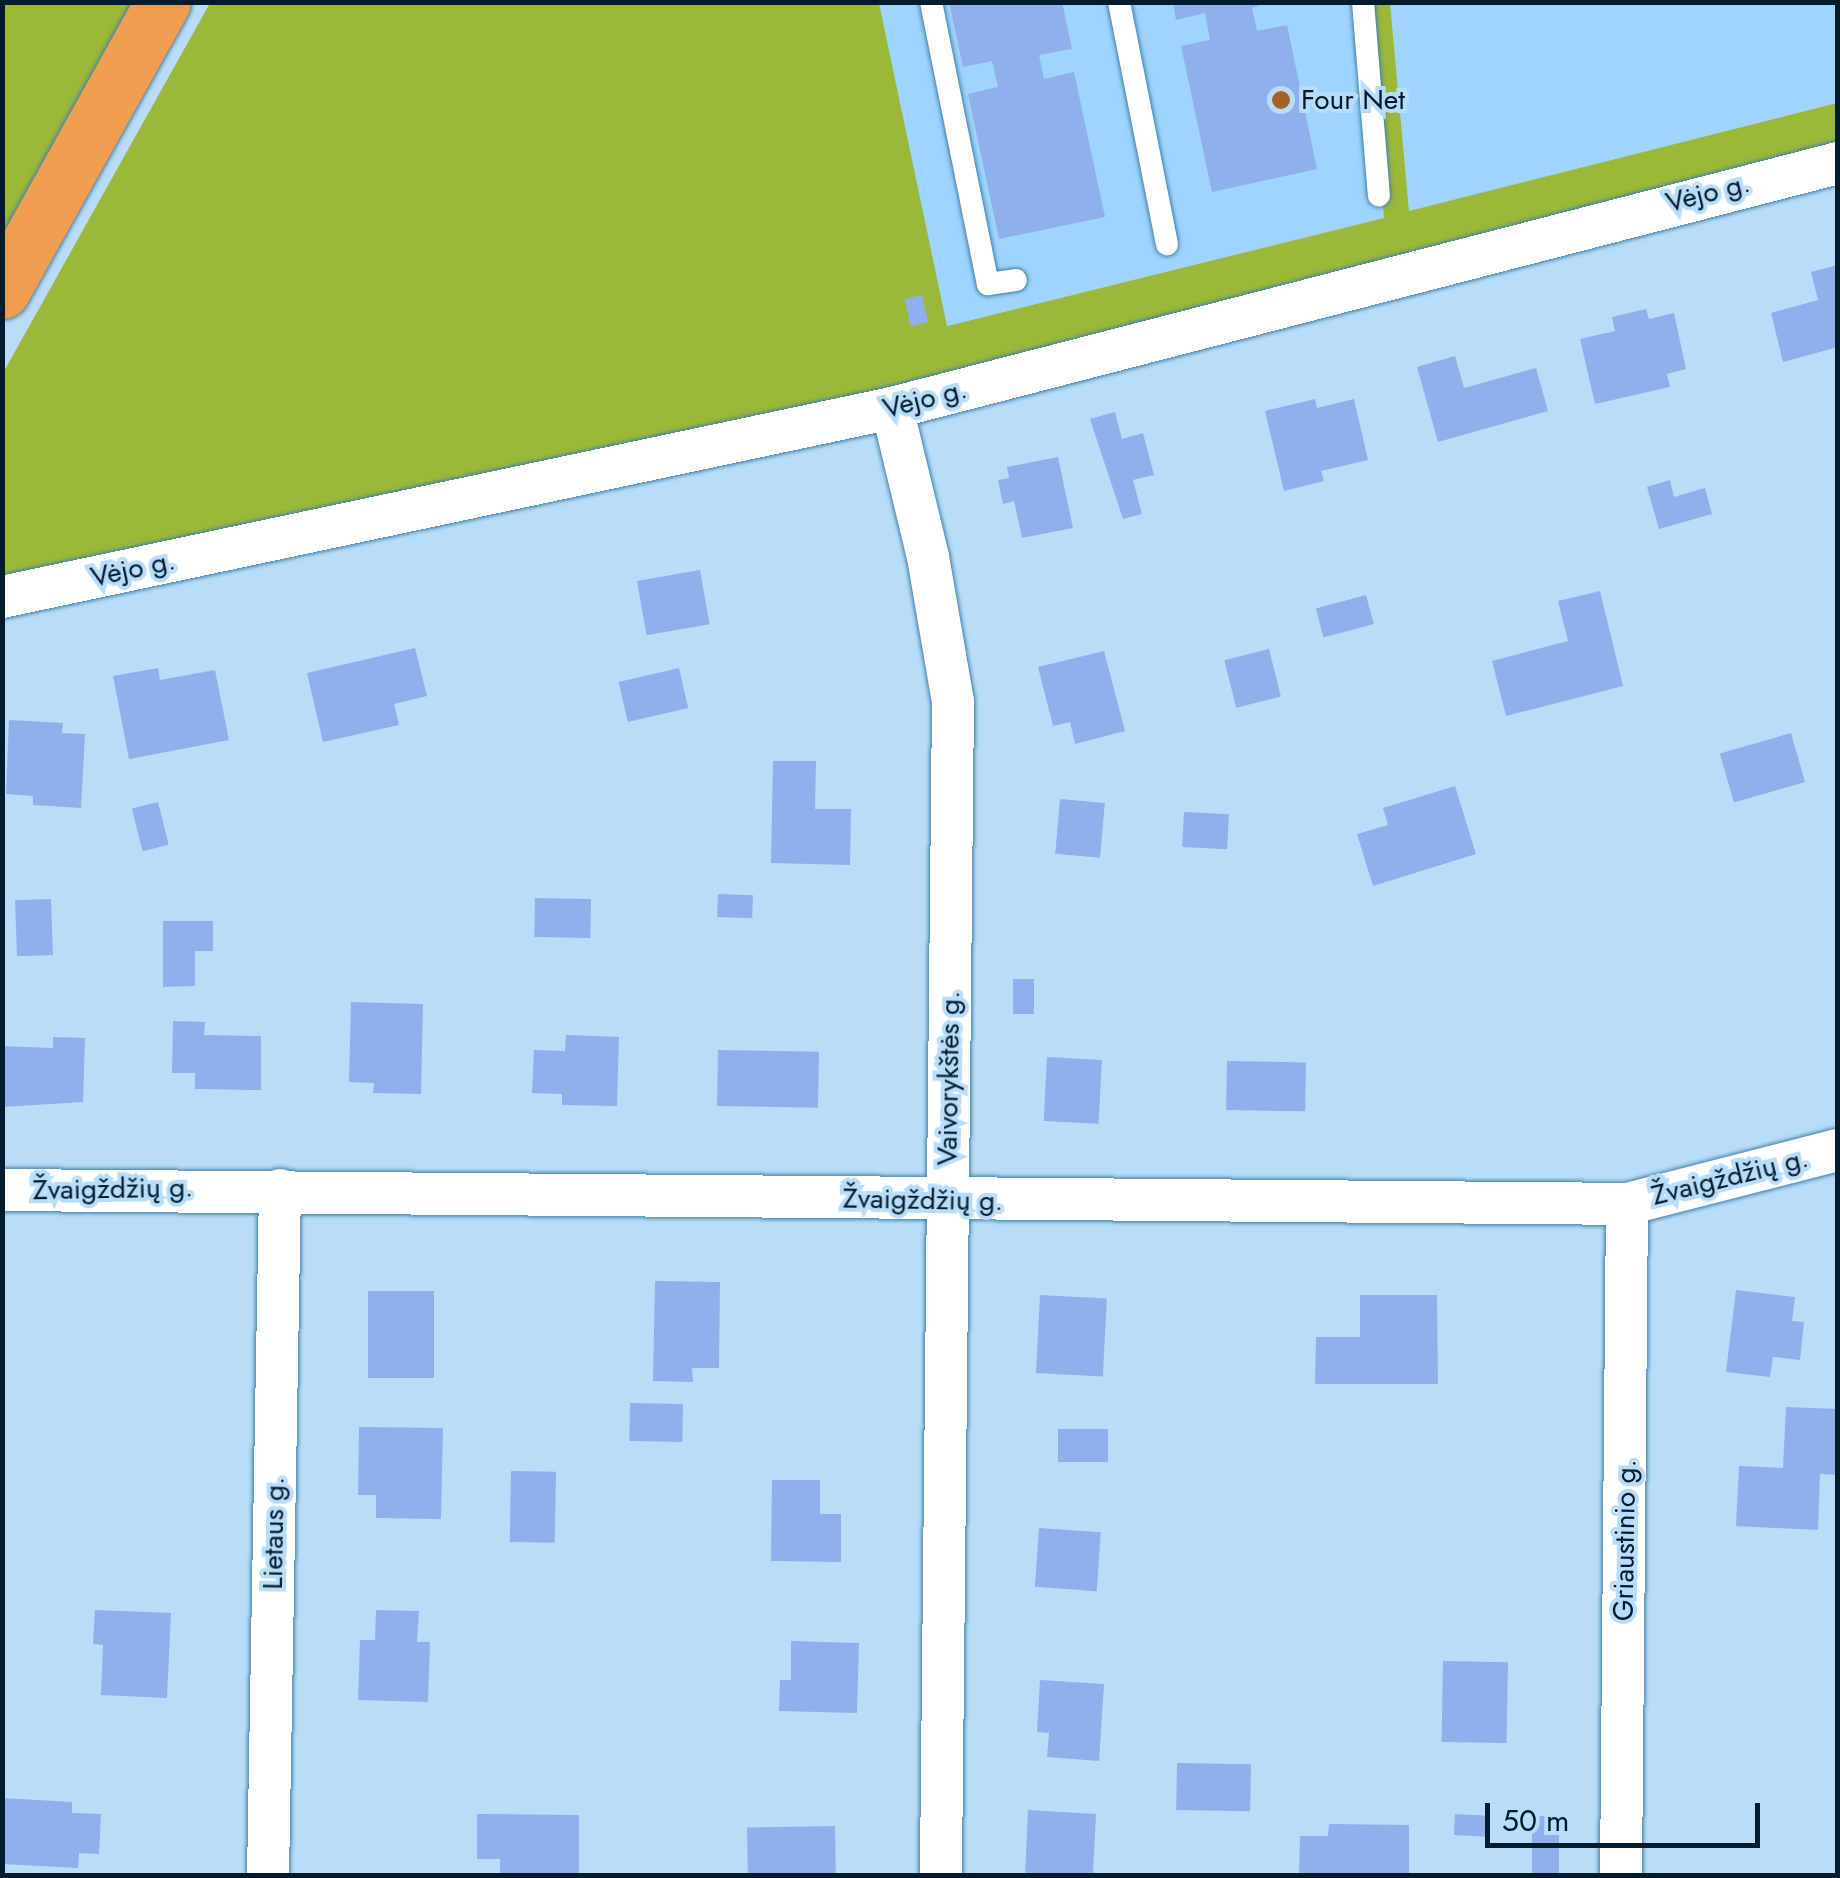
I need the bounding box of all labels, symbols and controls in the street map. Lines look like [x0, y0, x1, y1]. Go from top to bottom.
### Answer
place label: Four Net [1301, 83, 1405, 117]
marker: Four Net [1270, 89, 1292, 111]
street label: Vėjo g. [1662, 166, 1754, 220]
street label: Vėjo g. [879, 372, 971, 426]
street label: Vėjo g. [88, 544, 178, 594]
street label: Vaivorykštės g. [931, 990, 967, 1166]
street label: Žvaigždžių g. [1648, 1141, 1812, 1213]
street label: Žvaigždžių g. [32, 1171, 194, 1207]
street label: Žvaigždžių g. [842, 1182, 1004, 1218]
street label: Griaustinio g. [1607, 1459, 1643, 1621]
street label: Lietaus g. [256, 1476, 292, 1590]
scale bar [1490, 1783, 1765, 1845]
text: 50 m [1502, 1799, 1569, 1842]

